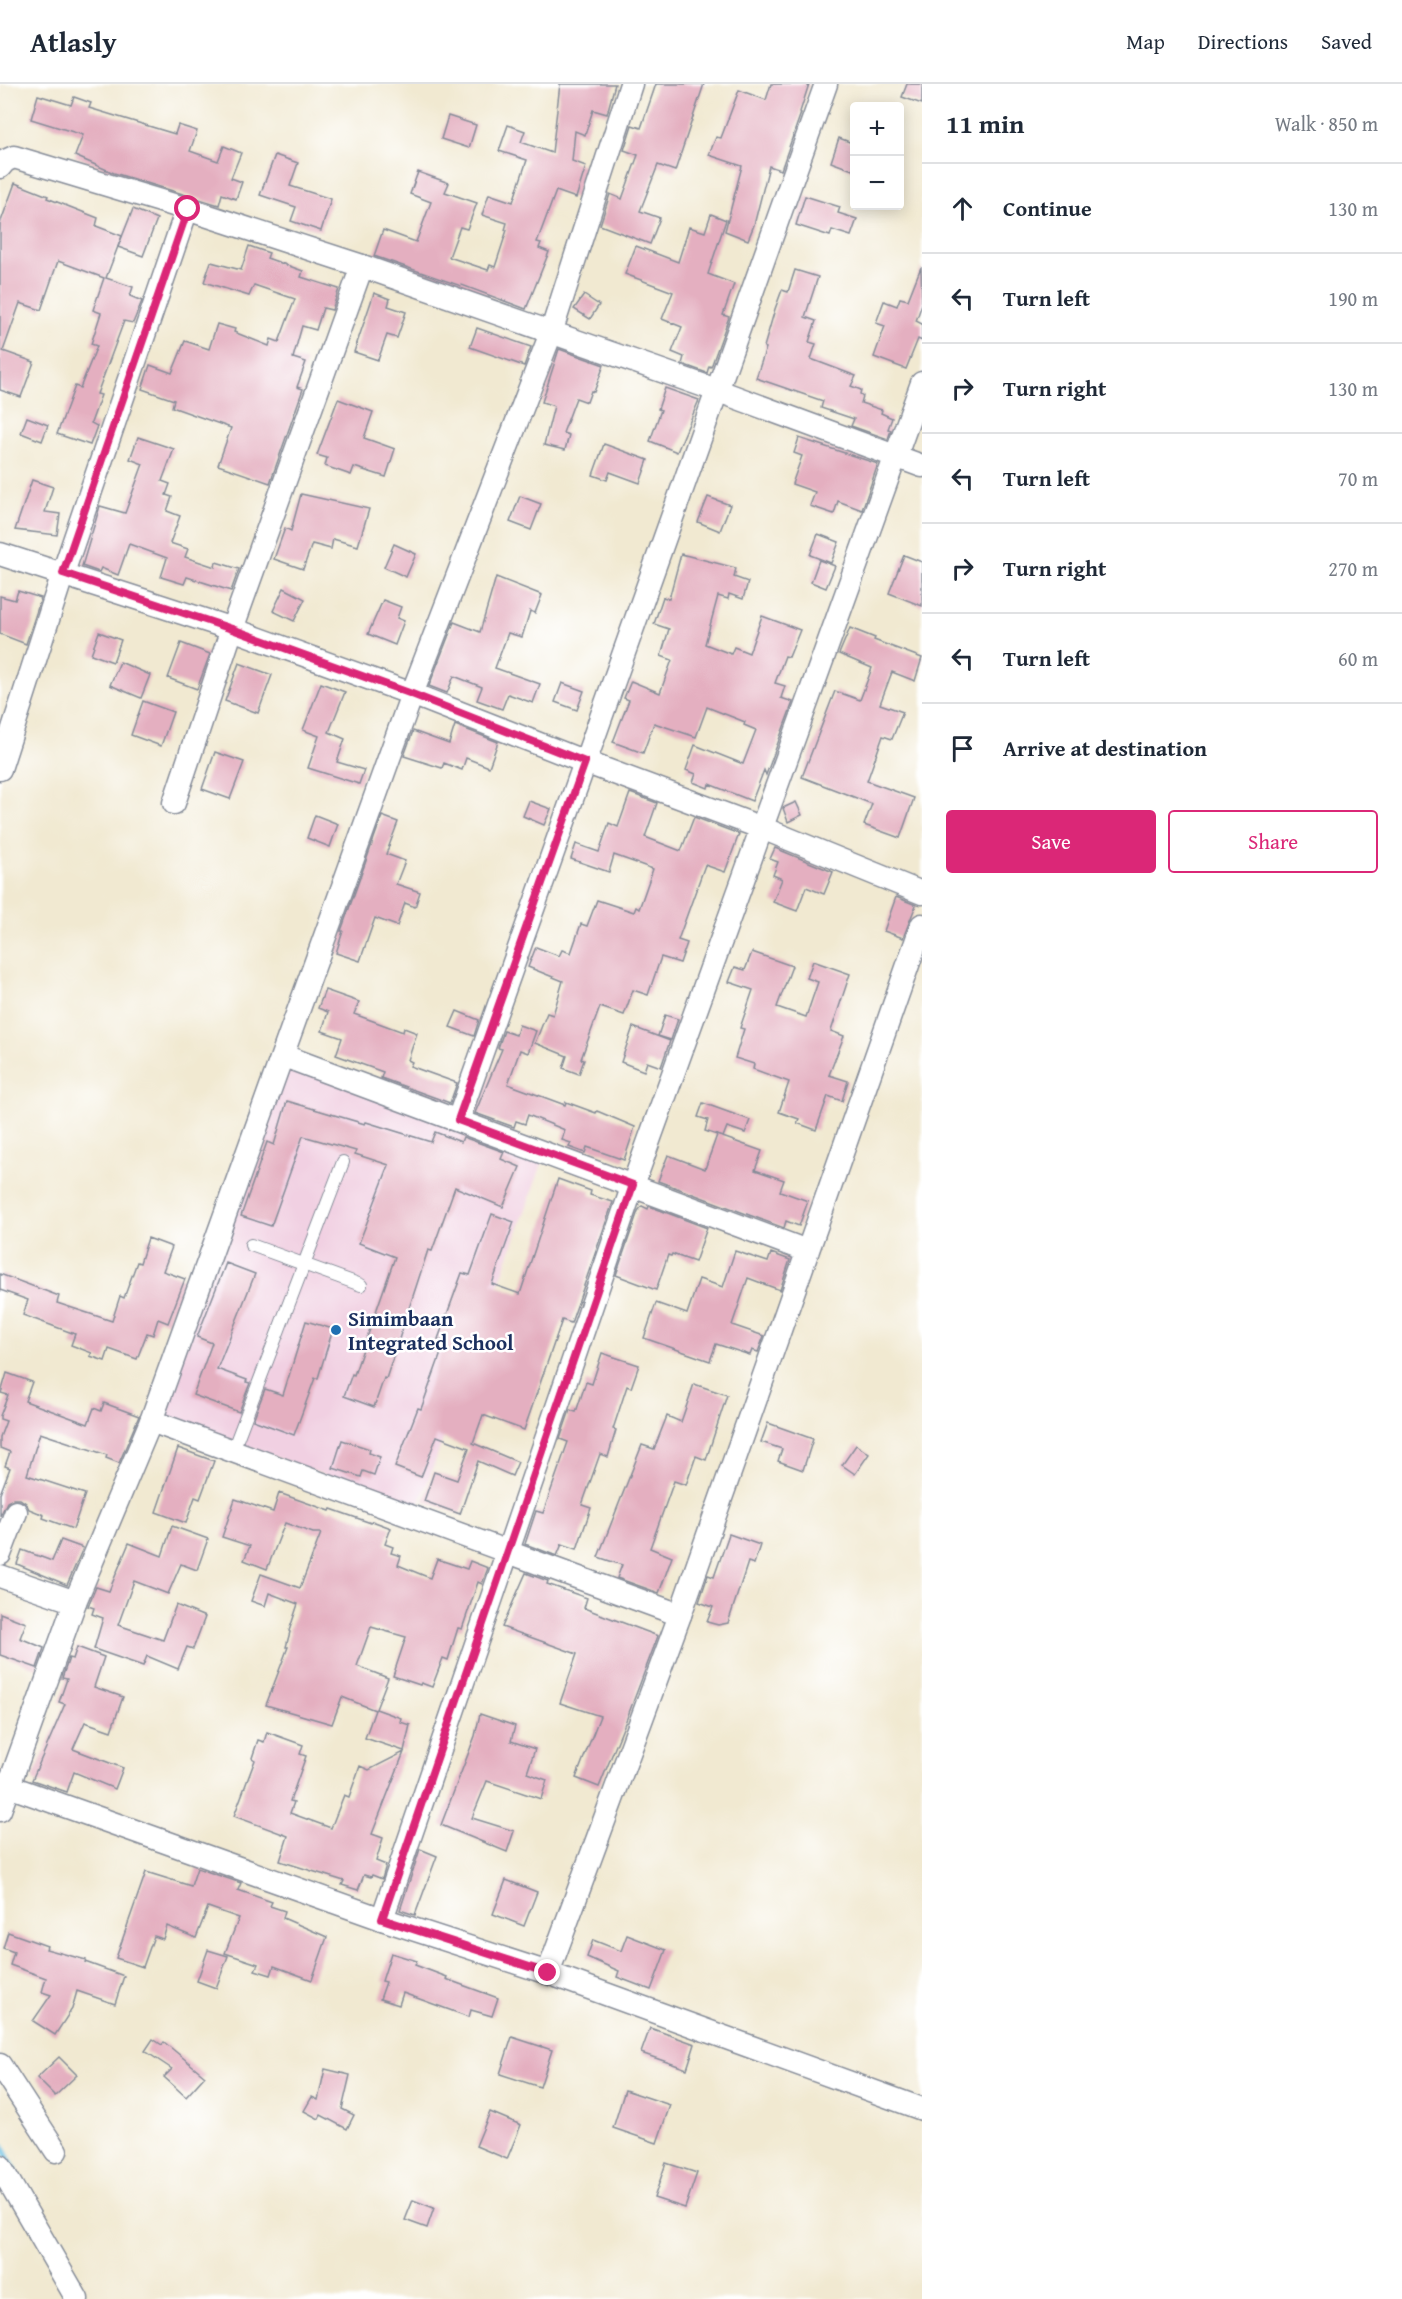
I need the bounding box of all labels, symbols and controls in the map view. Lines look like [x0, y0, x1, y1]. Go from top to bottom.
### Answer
text: Atlasly [30, 21, 117, 62]
text: Map [1126, 26, 1165, 57]
text: Directions [1198, 26, 1288, 57]
text: Saved [1321, 26, 1372, 57]
map controls [850, 102, 904, 210]
button: + [850, 102, 904, 156]
text: 11 min [946, 104, 1024, 143]
text: Walk · 850 m [1275, 109, 1378, 138]
button: − [850, 156, 904, 210]
icon: ahead [946, 192, 979, 225]
text: Continue [1003, 192, 1092, 224]
text: 130 m [1328, 194, 1378, 223]
route start [174, 195, 200, 221]
icon: left [946, 282, 979, 315]
text: Turn left [1003, 282, 1090, 314]
text: 190 m [1328, 284, 1378, 313]
icon: right [946, 372, 979, 405]
text: Turn right [1003, 372, 1106, 404]
text: 130 m [1328, 374, 1378, 403]
icon: left [946, 462, 979, 495]
text: Turn left [1003, 462, 1090, 494]
text: 70 m [1338, 464, 1378, 493]
icon: right [946, 552, 979, 585]
text: Turn right [1003, 552, 1106, 584]
text: 270 m [1328, 554, 1378, 583]
icon: left [946, 642, 979, 675]
text: Turn left [1003, 642, 1090, 674]
text: 60 m [1338, 644, 1378, 673]
icon: arrive [946, 732, 979, 765]
text: Arrive at destination [1003, 732, 1207, 764]
button: Save [946, 810, 1156, 873]
button: Share [1168, 810, 1378, 873]
place label: Simimbaan Integrated School [348, 1303, 514, 1358]
marker: Simimbaan Integrated School [329, 1323, 343, 1337]
route end [534, 1959, 560, 1985]

